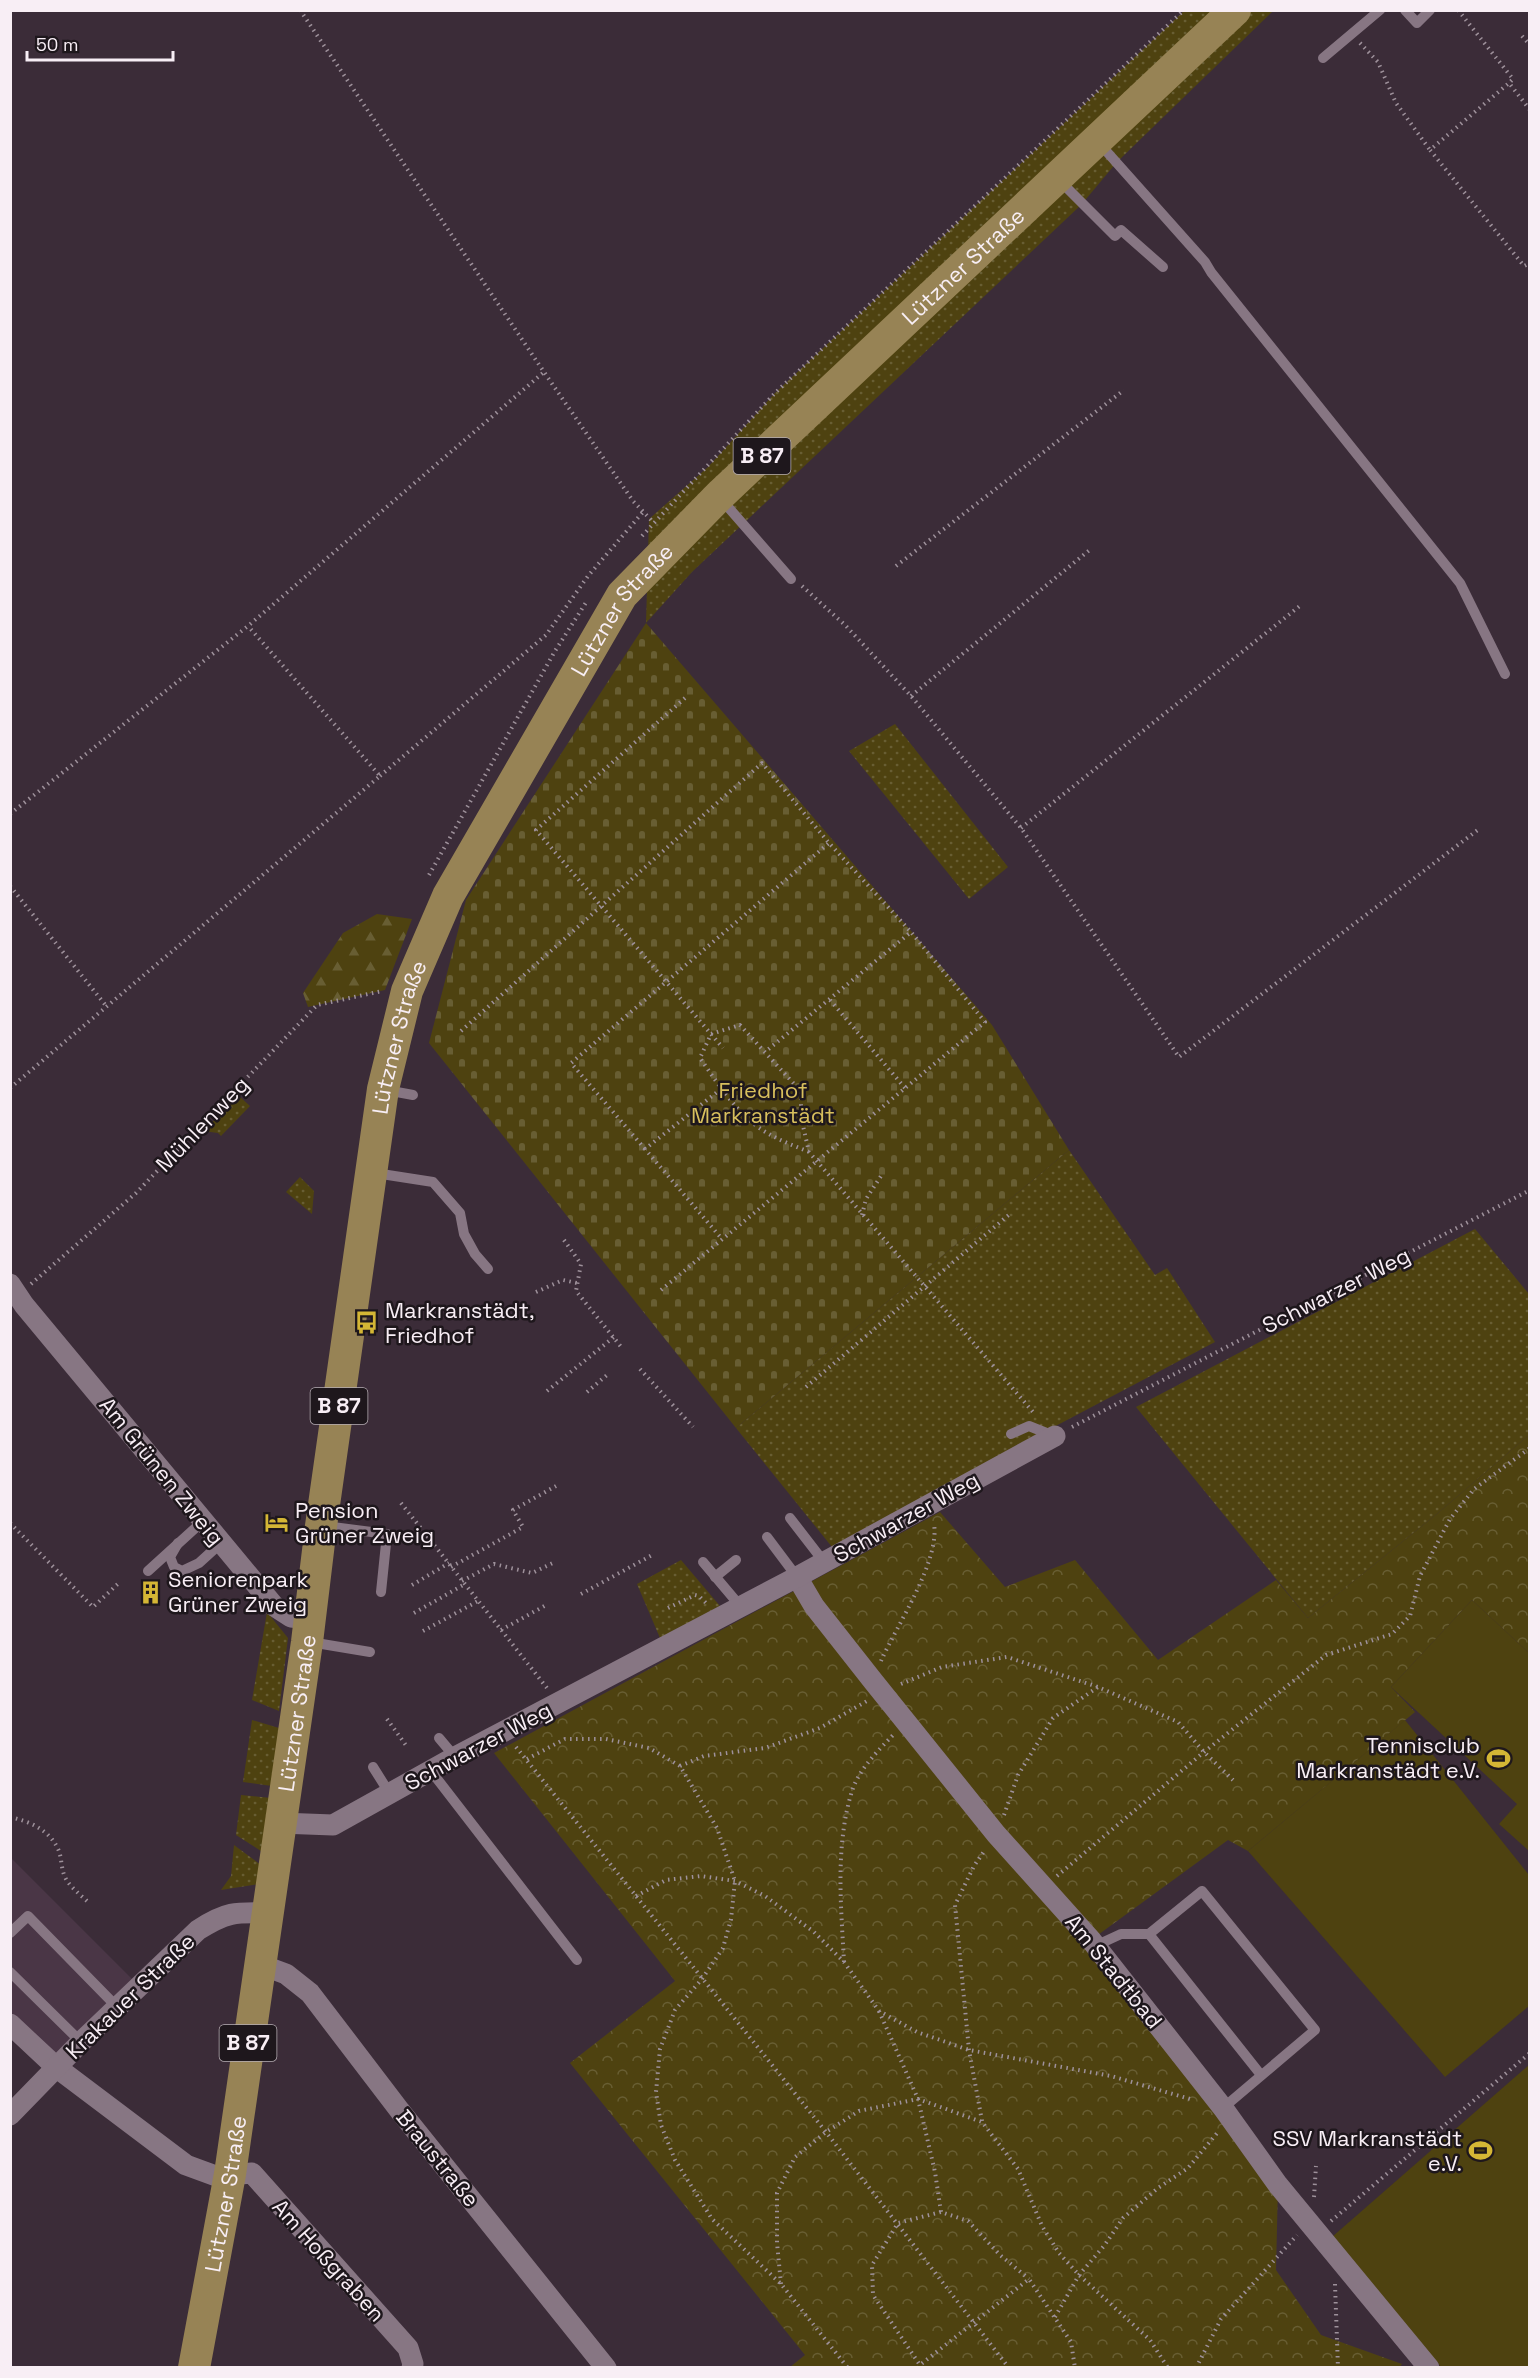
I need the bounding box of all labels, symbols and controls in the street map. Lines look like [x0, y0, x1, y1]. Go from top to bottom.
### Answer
scale bar [27, 24, 172, 62]
text: 50 m [36, 33, 78, 56]
street label: Lützner Straße [896, 202, 1030, 331]
road number: B 87 [734, 438, 790, 474]
street label: Lützner Straße [564, 537, 679, 681]
street label: Lützner Straße [366, 956, 433, 1116]
street label: Mühlenweg [149, 1070, 255, 1178]
park label: Friedhof Markranstädt [691, 1076, 835, 1129]
street label: Schwarzer Weg [1257, 1241, 1415, 1339]
place label: Markranstädt, Friedhof [385, 1296, 534, 1349]
bus stop icon: Markranstädt, Friedhof [354, 1310, 380, 1336]
road number: B 87 [310, 1388, 368, 1424]
street label: Am Grünen Zweig [94, 1391, 230, 1551]
street label: Schwarzer Weg [828, 1465, 984, 1569]
place label: Pension Grüner Zweig [295, 1496, 434, 1549]
hotel icon: Pension Grüner Zweig [264, 1510, 290, 1536]
place label: Seniorenpark Grüner Zweig [168, 1565, 309, 1618]
building icon: Seniorenpark Grüner Zweig [137, 1579, 163, 1605]
street label: Lützner Straße [271, 1633, 322, 1794]
street label: Schwarzer Weg [400, 1696, 556, 1796]
place label: Tennisclub Markranstädt e.V. [1296, 1731, 1480, 1784]
sports icon: Tennisclub Markranstädt e.V. [1485, 1745, 1511, 1771]
street label: Am Stadtbad [1059, 1908, 1169, 2034]
street label: Krakauer Straße [59, 1927, 201, 2065]
road number: B 87 [220, 2025, 276, 2061]
street label: Braustraße [390, 2104, 486, 2212]
street label: Lützner Straße [198, 2114, 252, 2274]
place label: SSV Markranstädt e.V. [1272, 2124, 1462, 2177]
sports icon: SSV Markranstädt e.V. [1467, 2138, 1493, 2164]
street label: Am Hoßgraben [267, 2193, 391, 2327]

